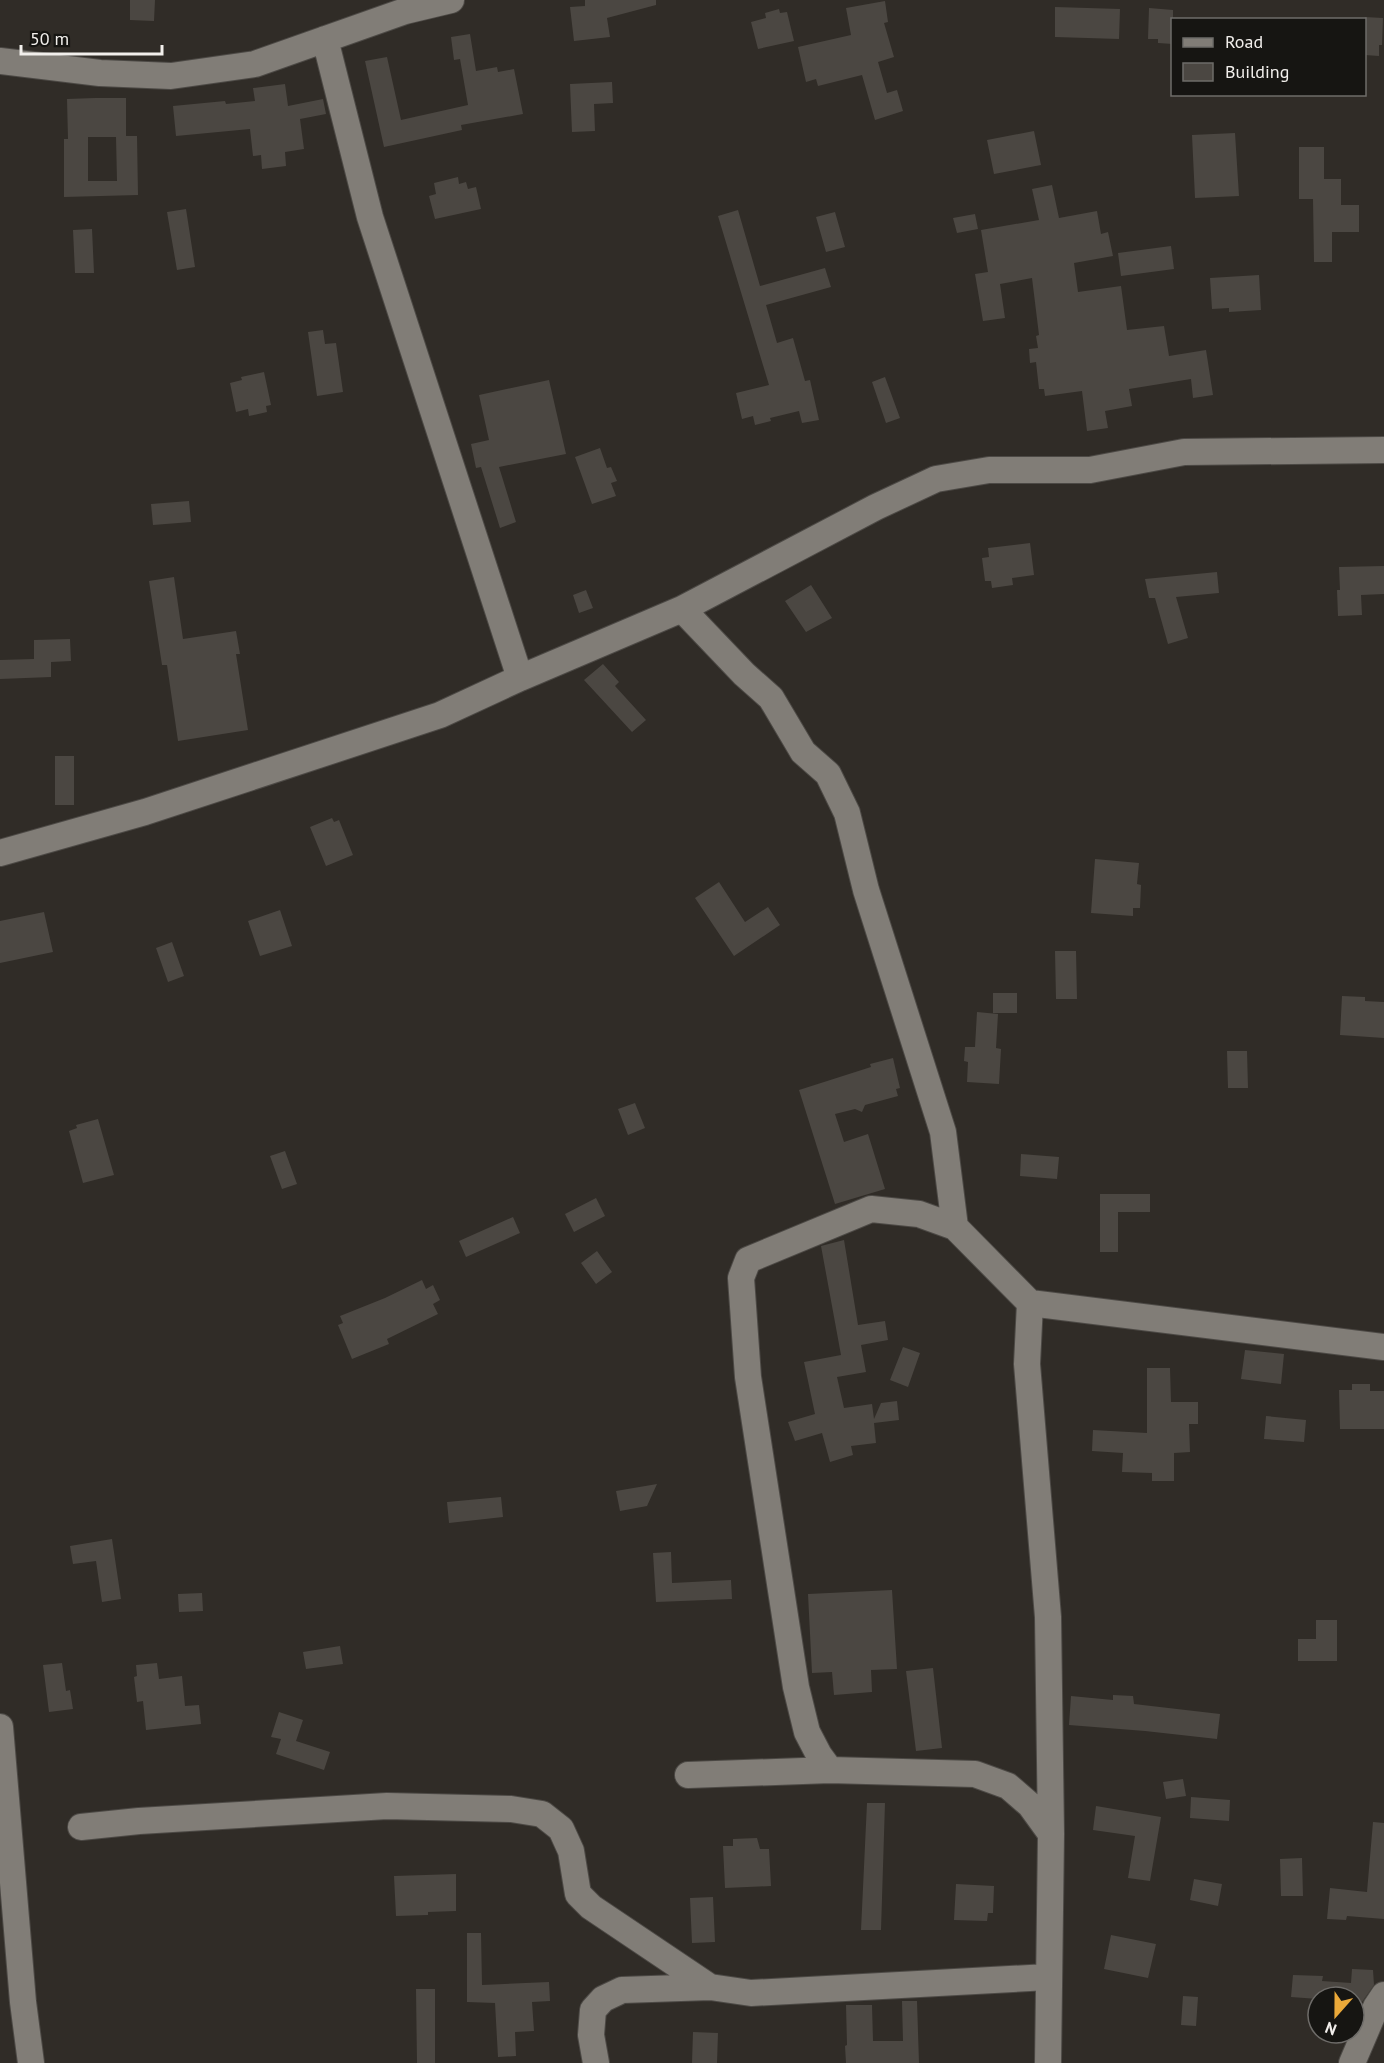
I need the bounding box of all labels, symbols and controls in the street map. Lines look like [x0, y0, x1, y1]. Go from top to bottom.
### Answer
scale bar [21, 18, 162, 56]
legend [1171, 18, 1366, 96]
text: 50 m [30, 27, 69, 50]
text: Road [1225, 30, 1263, 53]
text: Building [1225, 60, 1289, 83]
north arrow [1306, 1985, 1366, 2045]
text: N [1322, 2018, 1339, 2040]

